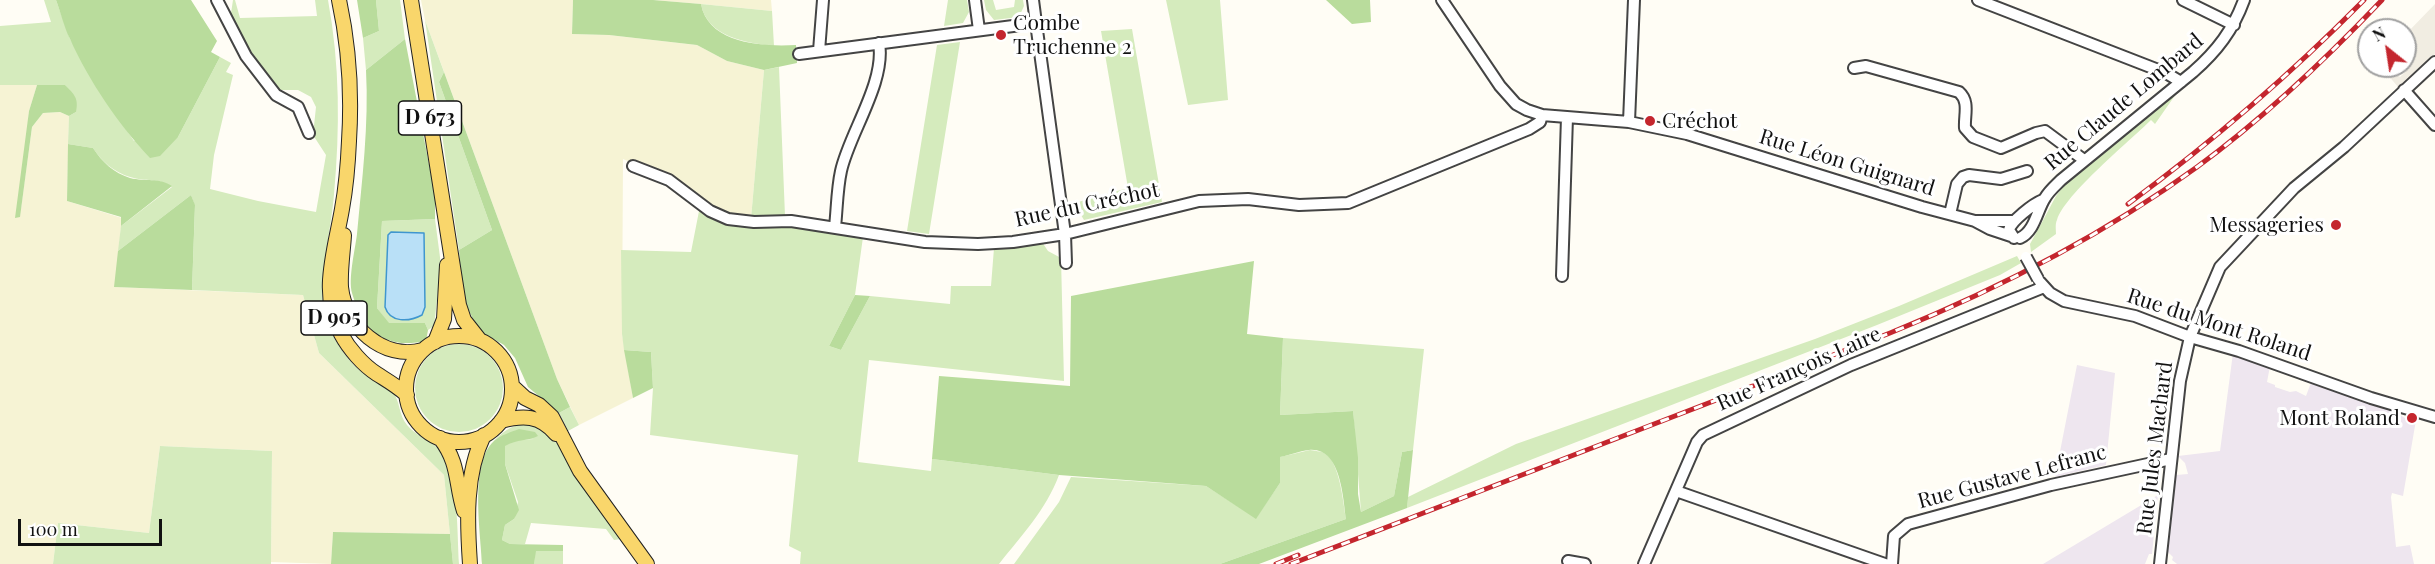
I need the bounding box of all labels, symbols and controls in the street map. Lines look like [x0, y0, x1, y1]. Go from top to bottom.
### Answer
place label: Combe Truchenne 2 [1013, 10, 1132, 60]
north arrow [2357, 18, 2417, 78]
text: N [2368, 22, 2389, 46]
marker: Combe Truchenne 2 [994, 28, 1008, 42]
street label: Rue Claude Lombard [2040, 28, 2208, 176]
road number: D 673 [398, 101, 462, 135]
place label: Créchot [1662, 108, 1737, 134]
marker: Créchot [1643, 114, 1657, 128]
street label: Rue Léon Guignard [1756, 124, 1938, 202]
street label: Rue du Créchot [1013, 177, 1161, 233]
place label: Messageries [2209, 212, 2324, 238]
marker: Messageries [2329, 218, 2343, 232]
street label: Rue du Mont Roland [2124, 283, 2314, 367]
road number: D 905 [301, 301, 367, 335]
street label: Rue François Laire [1713, 322, 1885, 416]
street label: Rue Jules Machard [2132, 360, 2178, 536]
place label: Mont Roland [2279, 405, 2400, 431]
marker: Mont Roland [2405, 411, 2419, 425]
street label: Rue Gustave Lefranc [1915, 440, 2109, 514]
scale bar [21, 507, 165, 545]
text: 100 m [29, 517, 78, 541]

